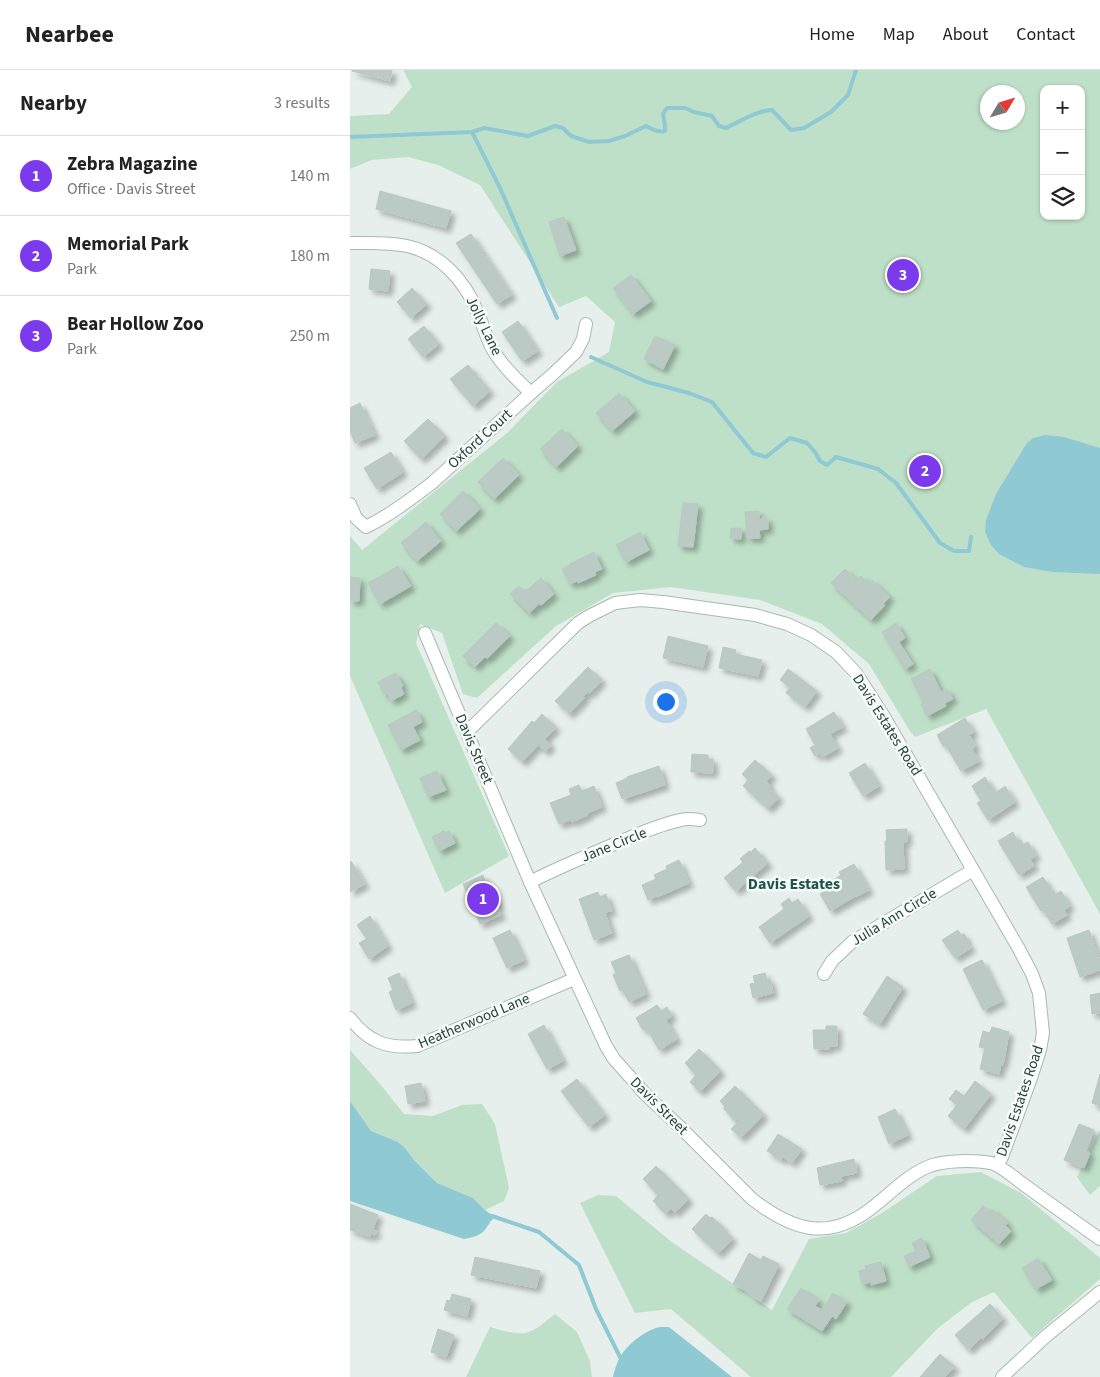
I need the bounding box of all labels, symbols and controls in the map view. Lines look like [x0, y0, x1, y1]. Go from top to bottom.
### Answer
text: Nearbee [25, 17, 114, 52]
text: Home [809, 22, 855, 47]
text: Map [883, 22, 915, 47]
text: About [943, 22, 988, 47]
text: Contact [1016, 22, 1075, 47]
north arrow [980, 85, 1025, 130]
map controls [1040, 85, 1085, 220]
button: + [1040, 85, 1085, 130]
text: Nearby [20, 88, 87, 118]
text: 3 results [274, 92, 330, 114]
button: − [1040, 130, 1085, 175]
text: Zebra Magazine [67, 151, 198, 178]
text: 1 [32, 165, 40, 187]
text: 140 m [290, 165, 330, 187]
button: layers [1040, 175, 1085, 220]
text: Office · Davis Street [67, 178, 195, 200]
text: Memorial Park [67, 231, 189, 258]
text: 2 [32, 245, 40, 267]
text: 180 m [290, 245, 330, 267]
pin: 3 [887, 256, 919, 294]
text: Park [67, 258, 97, 280]
street label: Jolly Lane [461, 293, 507, 359]
text: Bear Hollow Zoo [67, 311, 204, 338]
text: 3 [32, 325, 40, 347]
text: 250 m [290, 325, 330, 347]
text: Park [67, 338, 97, 360]
street label: Oxford Court [443, 404, 517, 474]
pin: 2 [909, 452, 941, 490]
street label: Davis Estates Road [847, 670, 927, 780]
your location [653, 689, 679, 715]
street label: Davis Street [450, 711, 498, 787]
street label: Jane Circle [578, 822, 650, 868]
district label: Davis Estates [748, 873, 840, 895]
pin: 1 [467, 880, 499, 918]
street label: Julia Ann Circle [847, 883, 941, 951]
street label: Heatherwood Lane [415, 988, 533, 1054]
street label: Davis Estates Road [991, 1042, 1049, 1160]
street label: Davis Street [625, 1072, 693, 1140]

